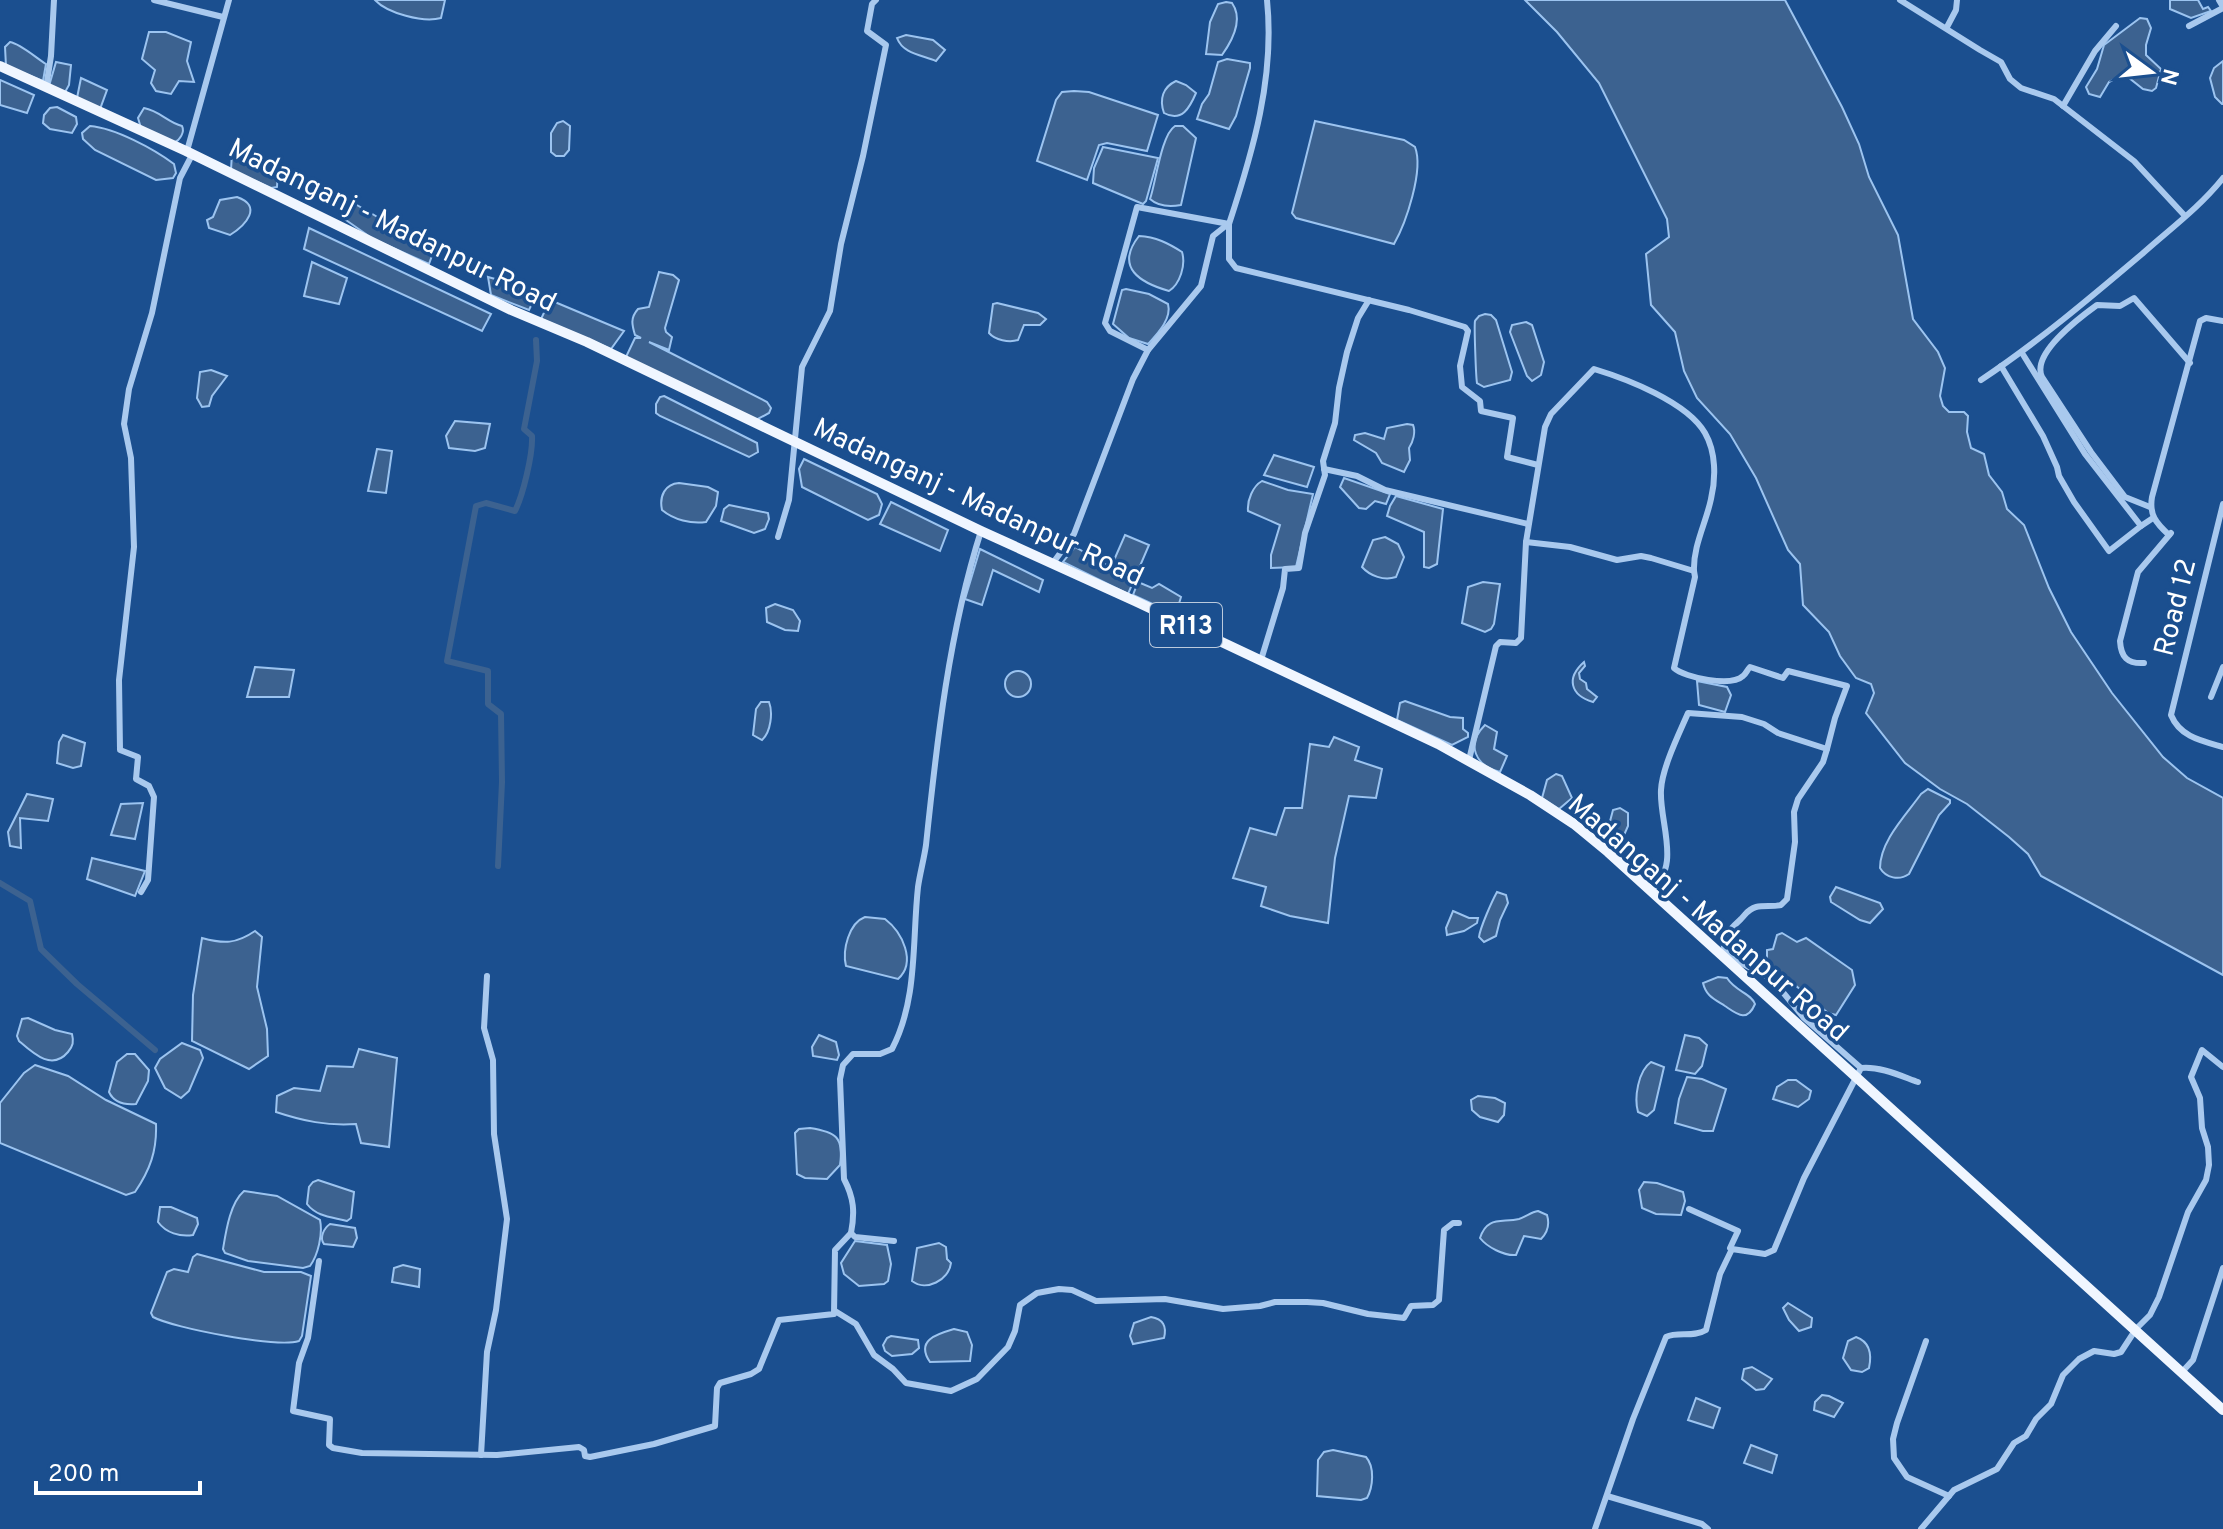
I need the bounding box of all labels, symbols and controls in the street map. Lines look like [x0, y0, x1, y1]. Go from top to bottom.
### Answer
north arrow [2111, 32, 2191, 112]
text: N [2153, 65, 2183, 88]
street label: Madanganj - Madanpur Road [222, 131, 562, 322]
street label: Madanganj - Madanpur Road [807, 411, 1149, 596]
street label: Road 12 [2147, 555, 2206, 660]
road number: R113 [1150, 603, 1222, 647]
street label: Madanganj - Madanpur Road [1559, 787, 1855, 1051]
scale bar [36, 1445, 200, 1495]
text: 200 m [48, 1460, 119, 1490]

